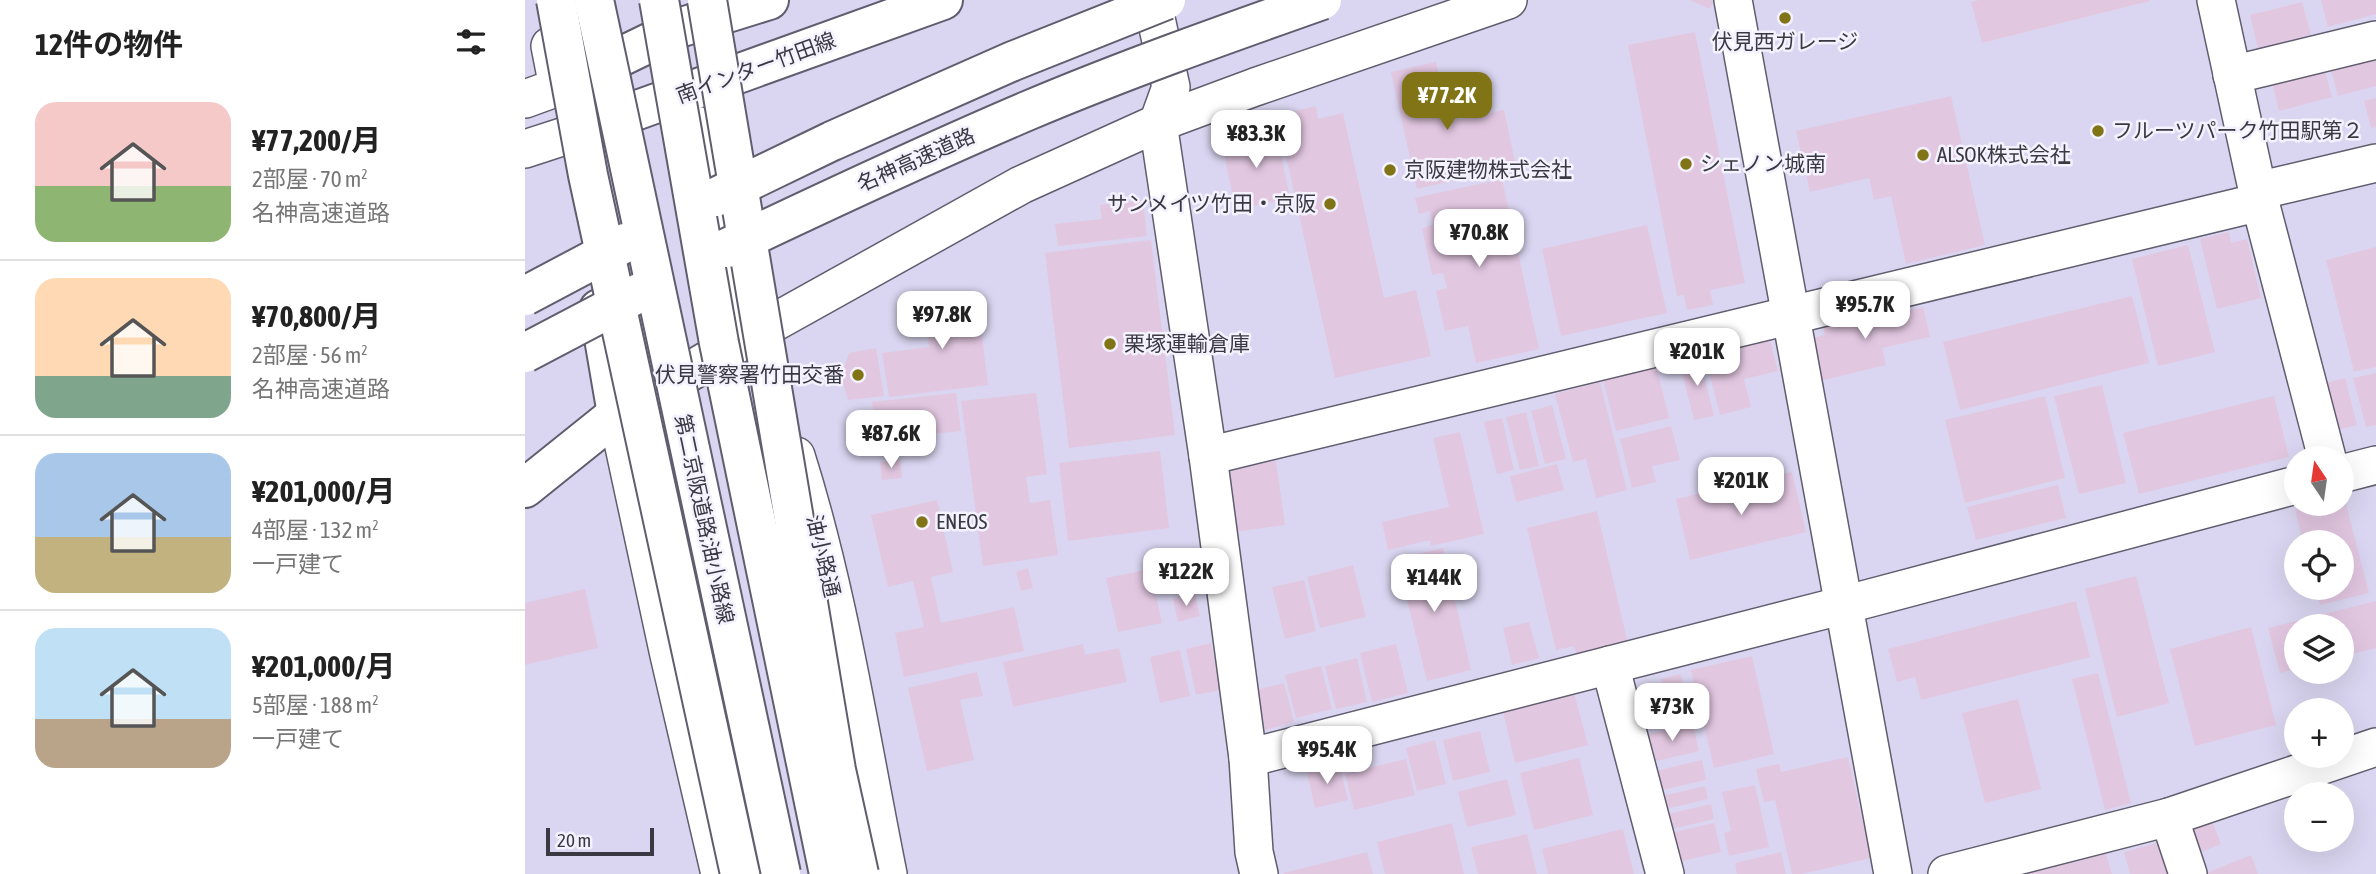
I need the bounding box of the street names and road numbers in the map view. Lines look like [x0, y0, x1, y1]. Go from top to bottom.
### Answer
street label: 南インター竹田線 [673, 27, 839, 107]
street label: 名神高速道路 [853, 122, 978, 196]
street label: 第二京阪道路;油小路線 [671, 412, 739, 626]
street label: 油小路通 [803, 512, 845, 599]

